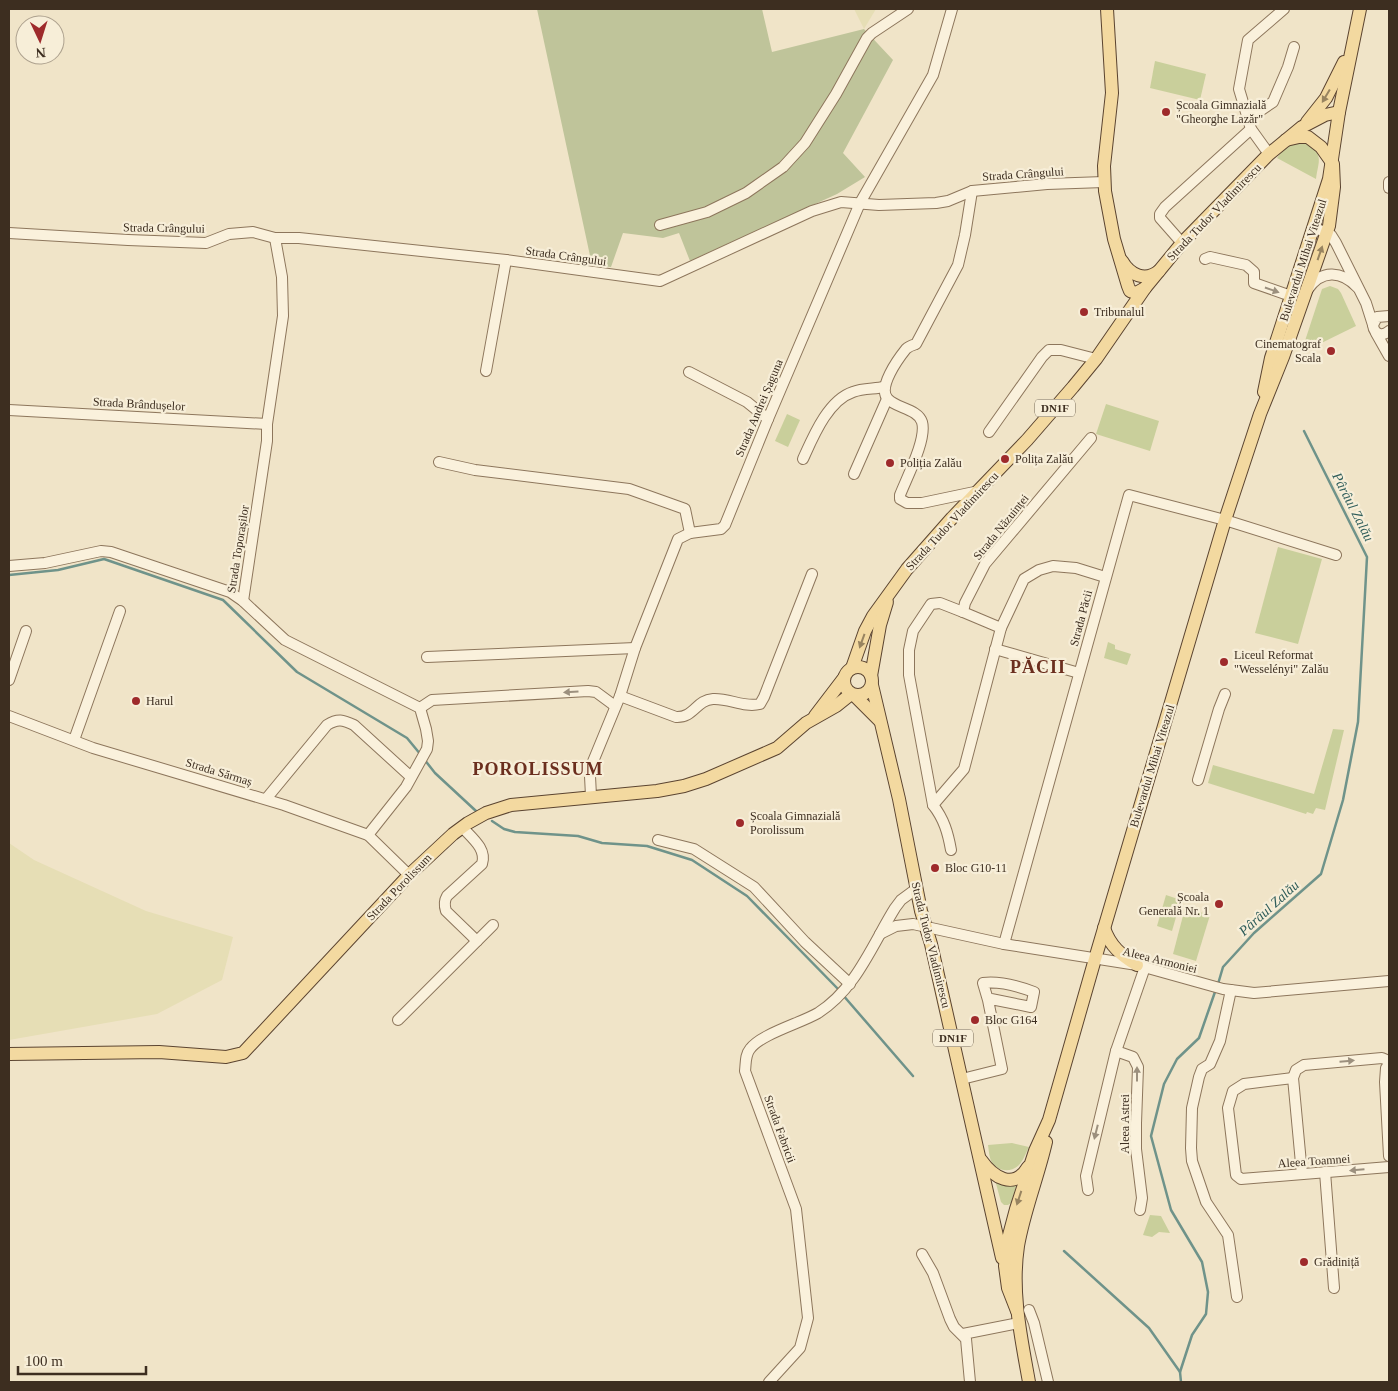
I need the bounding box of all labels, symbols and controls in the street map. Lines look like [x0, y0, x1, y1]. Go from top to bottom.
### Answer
north arrow [15, 15, 65, 65]
text: N [35, 45, 46, 60]
one-way arrow [1322, 90, 1331, 103]
place label: Școala Gimnazială "Gheorghe Lazăr" [1176, 98, 1267, 126]
marker: Școala Gimnazială "Gheorghe Lazăr" [1160, 106, 1172, 118]
street label: Strada Tudor Vladimirescu [1164, 160, 1264, 264]
street label: Strada Crângului [982, 164, 1065, 184]
street label: Bulevardul Mihai Viteazul [1277, 196, 1330, 323]
street label: Strada Crângului [123, 220, 206, 236]
street label: Strada Crângului [525, 243, 608, 269]
one-way arrow [1317, 246, 1324, 261]
one-way arrow [1265, 287, 1280, 294]
place label: Tribunalul [1094, 305, 1145, 319]
marker: Tribunalul [1078, 306, 1090, 318]
place label: Cinematograf Scala [1255, 337, 1322, 365]
marker: Cinematograf Scala [1325, 345, 1337, 357]
street label: Strada Andrei Șaguna [732, 356, 786, 459]
street label: Strada Brândușelor [93, 395, 185, 413]
road number: DN1F [1035, 399, 1075, 416]
place label: Polița Zalău [1015, 452, 1073, 466]
marker: Polița Zalău [999, 453, 1011, 465]
place label: Poliția Zalău [900, 456, 962, 470]
marker: Poliția Zalău [884, 457, 896, 469]
street label: Strada Tudor Vladimirescu [903, 469, 1001, 573]
water label: Pârâul Zalău [1329, 469, 1377, 544]
street label: Strada Năzuinței [970, 491, 1032, 563]
street label: Strada Toporașilor [224, 504, 252, 594]
street label: Strada Păcii [1067, 588, 1095, 648]
one-way arrow [858, 634, 866, 649]
place label: Liceul Reformat "Wesselényi" Zalău [1234, 648, 1328, 676]
district label: PĂCII [1010, 656, 1066, 677]
marker: Liceul Reformat "Wesselényi" Zalău [1218, 656, 1230, 668]
one-way arrow [563, 688, 579, 696]
place label: Harul [146, 694, 174, 708]
marker: Harul [130, 695, 142, 707]
street label: Bulevardul Mihai Viteazul [1127, 702, 1178, 829]
street label: Strada Sărmaș [184, 755, 254, 789]
district label: POROLISSUM [472, 759, 604, 779]
place label: Școala Gimnazială Porolissum [750, 809, 841, 837]
marker: Școala Gimnazială Porolissum [734, 817, 746, 829]
street label: Strada Porolissum [364, 850, 435, 923]
place label: Bloc G10-11 [945, 861, 1007, 875]
marker: Bloc G10-11 [929, 862, 941, 874]
water label: Pârâul Zalău [1235, 877, 1302, 939]
street label: Strada Tudor Vladimirescu [909, 880, 953, 1010]
place label: Școala Generală Nr. 1 [1139, 890, 1210, 918]
marker: Școala Generală Nr. 1 [1213, 898, 1225, 910]
street label: Aleea Armoniei [1121, 944, 1199, 976]
place label: Bloc G164 [985, 1013, 1037, 1027]
marker: Bloc G164 [969, 1014, 981, 1026]
road number: DN1F [933, 1030, 973, 1046]
one-way arrow [1339, 1057, 1355, 1065]
one-way arrow [1133, 1066, 1141, 1082]
street label: Strada Fabricii [761, 1093, 799, 1165]
street label: Aleea Astrei [1118, 1094, 1132, 1154]
one-way arrow [1092, 1125, 1100, 1140]
street label: Aleea Toamnei [1277, 1151, 1351, 1171]
one-way arrow [1349, 1166, 1365, 1174]
one-way arrow [1015, 1191, 1023, 1206]
place label: Grădiniță [1314, 1255, 1360, 1269]
marker: Grădiniță [1298, 1256, 1310, 1268]
scale bar [18, 1344, 145, 1376]
text: 100 m [25, 1353, 63, 1369]

